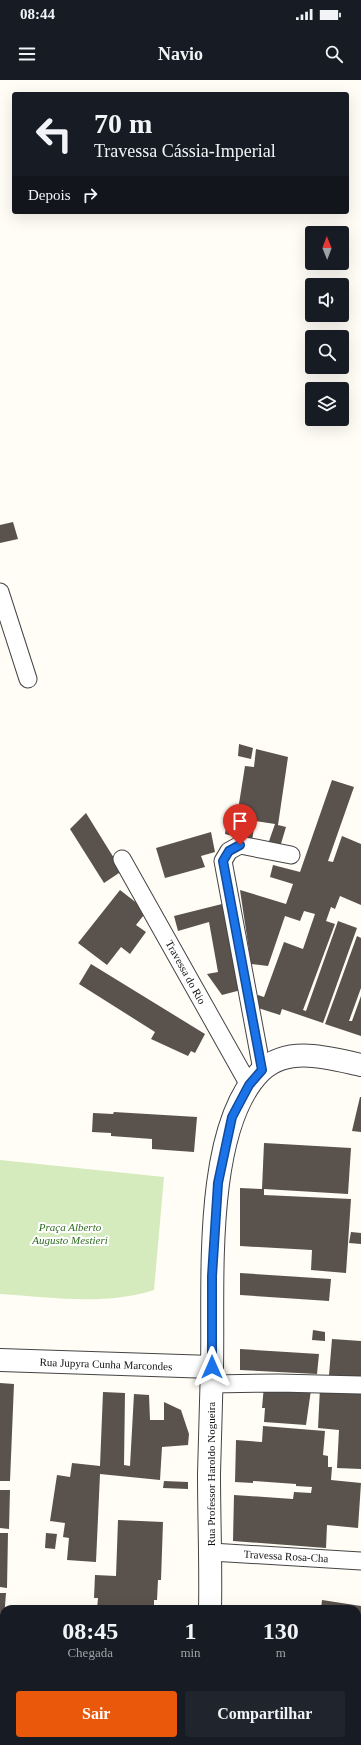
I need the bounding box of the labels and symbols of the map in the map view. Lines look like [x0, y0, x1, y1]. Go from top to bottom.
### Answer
north arrow [305, 226, 349, 270]
pin [223, 804, 257, 845]
street label: Travessa do Rio [164, 938, 209, 1006]
park label: Praça Alberto Augusto Mestieri [31, 1221, 108, 1246]
position arrow [191, 1346, 233, 1388]
street label: Rua Jupyra Cunha Marcondes [39, 1356, 173, 1372]
street label: Rua Professor Haroldo Nogueira [205, 1402, 217, 1546]
street label: Travessa Rosa-Cha [243, 1548, 329, 1564]

